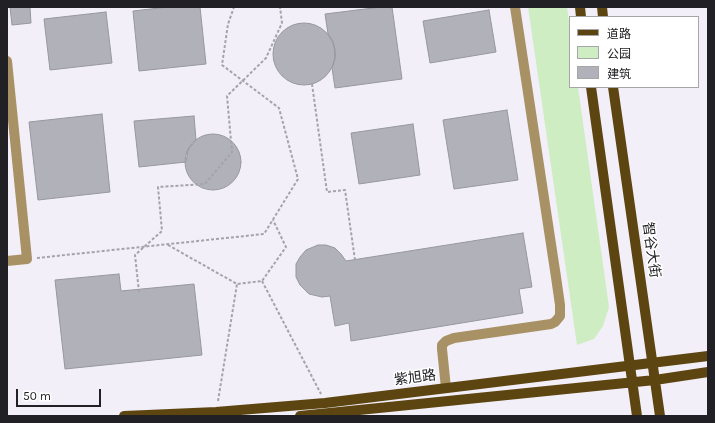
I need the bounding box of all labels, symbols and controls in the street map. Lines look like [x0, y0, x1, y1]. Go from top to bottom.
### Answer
legend [569, 16, 699, 88]
text: 道路 [607, 27, 631, 41]
text: 公园 [607, 47, 631, 61]
text: 建筑 [607, 67, 631, 81]
street label: 智谷大街 [639, 221, 663, 279]
street label: 紫旭路 [393, 367, 437, 389]
scale bar [18, 381, 103, 407]
text: 50 m [23, 389, 51, 403]

